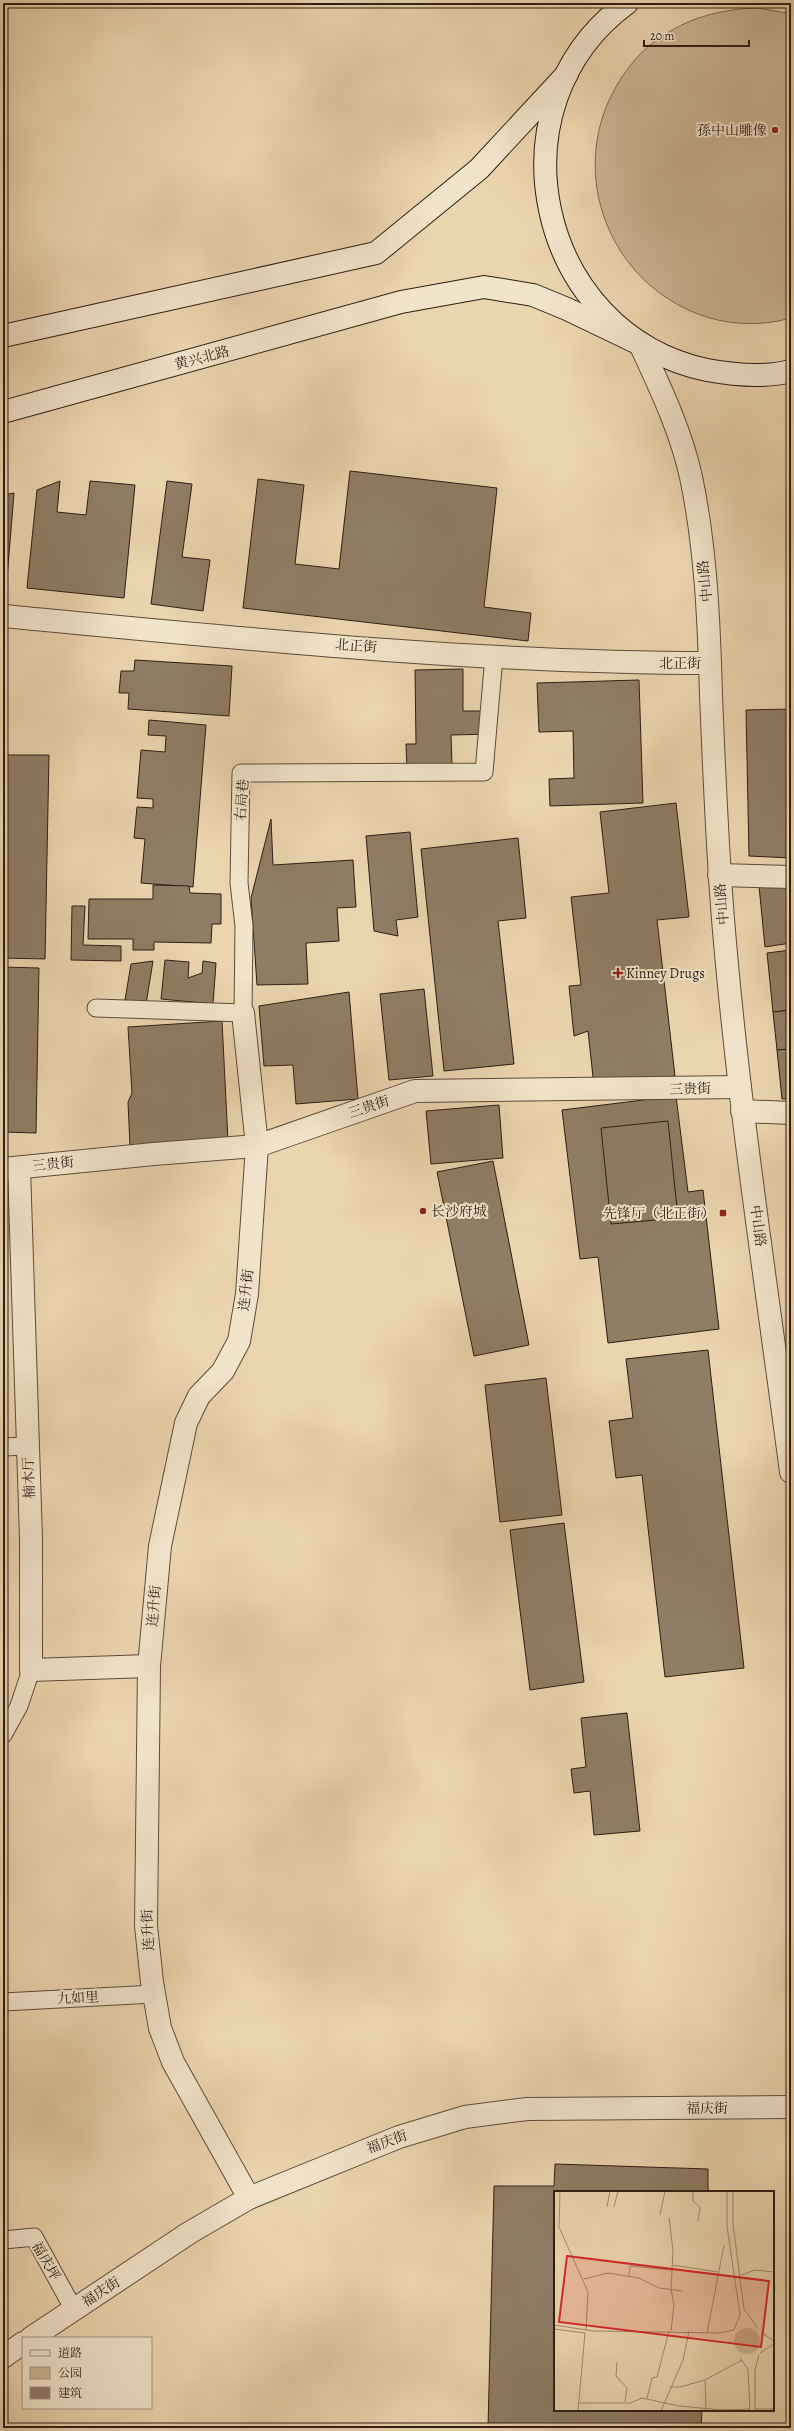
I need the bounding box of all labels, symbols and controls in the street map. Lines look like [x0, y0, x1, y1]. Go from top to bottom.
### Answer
scale bar [644, 22, 749, 48]
text: 20 m [650, 28, 674, 44]
place label: 孫中山雕像 [697, 121, 767, 140]
marker: 孫中山雕像 [770, 125, 780, 135]
street label: 黄兴北路 [172, 342, 232, 374]
street label: 中山路 [693, 559, 717, 603]
street label: 北正街 [334, 635, 378, 657]
street label: 北正街 [659, 654, 701, 673]
street label: 右局巷 [231, 778, 253, 822]
street label: 中山路 [711, 882, 733, 926]
place label: Kinney Drugs [626, 964, 705, 983]
marker: Kinney Drugs [613, 968, 623, 978]
street label: 三贵街 [669, 1079, 711, 1099]
street label: 三贵街 [346, 1091, 392, 1123]
street label: 三贵街 [31, 1152, 75, 1176]
place label: 长沙府城 [431, 1202, 487, 1221]
place label: 先锋厅（北正街） [603, 1204, 715, 1223]
street label: 中山路 [746, 1204, 770, 1248]
marker: 长沙府城 [418, 1206, 428, 1216]
marker: 先锋厅（北正街） [718, 1208, 728, 1218]
street label: 连升街 [234, 1268, 258, 1312]
street label: 楠木厅 [19, 1457, 39, 1499]
street label: 连升街 [143, 1584, 165, 1628]
street label: 连升街 [137, 1909, 159, 1951]
street label: 九如里 [57, 1987, 99, 2009]
street label: 福庆街 [686, 2099, 728, 2118]
street label: 福庆街 [364, 2126, 410, 2158]
inset map [554, 2191, 774, 2411]
street label: 福庆坪 [27, 2238, 65, 2284]
street label: 福庆街 [78, 2273, 124, 2311]
legend [22, 2337, 152, 2409]
text: 道路 [58, 2345, 82, 2361]
text: 公园 [58, 2365, 82, 2381]
text: 建筑 [58, 2385, 82, 2401]

